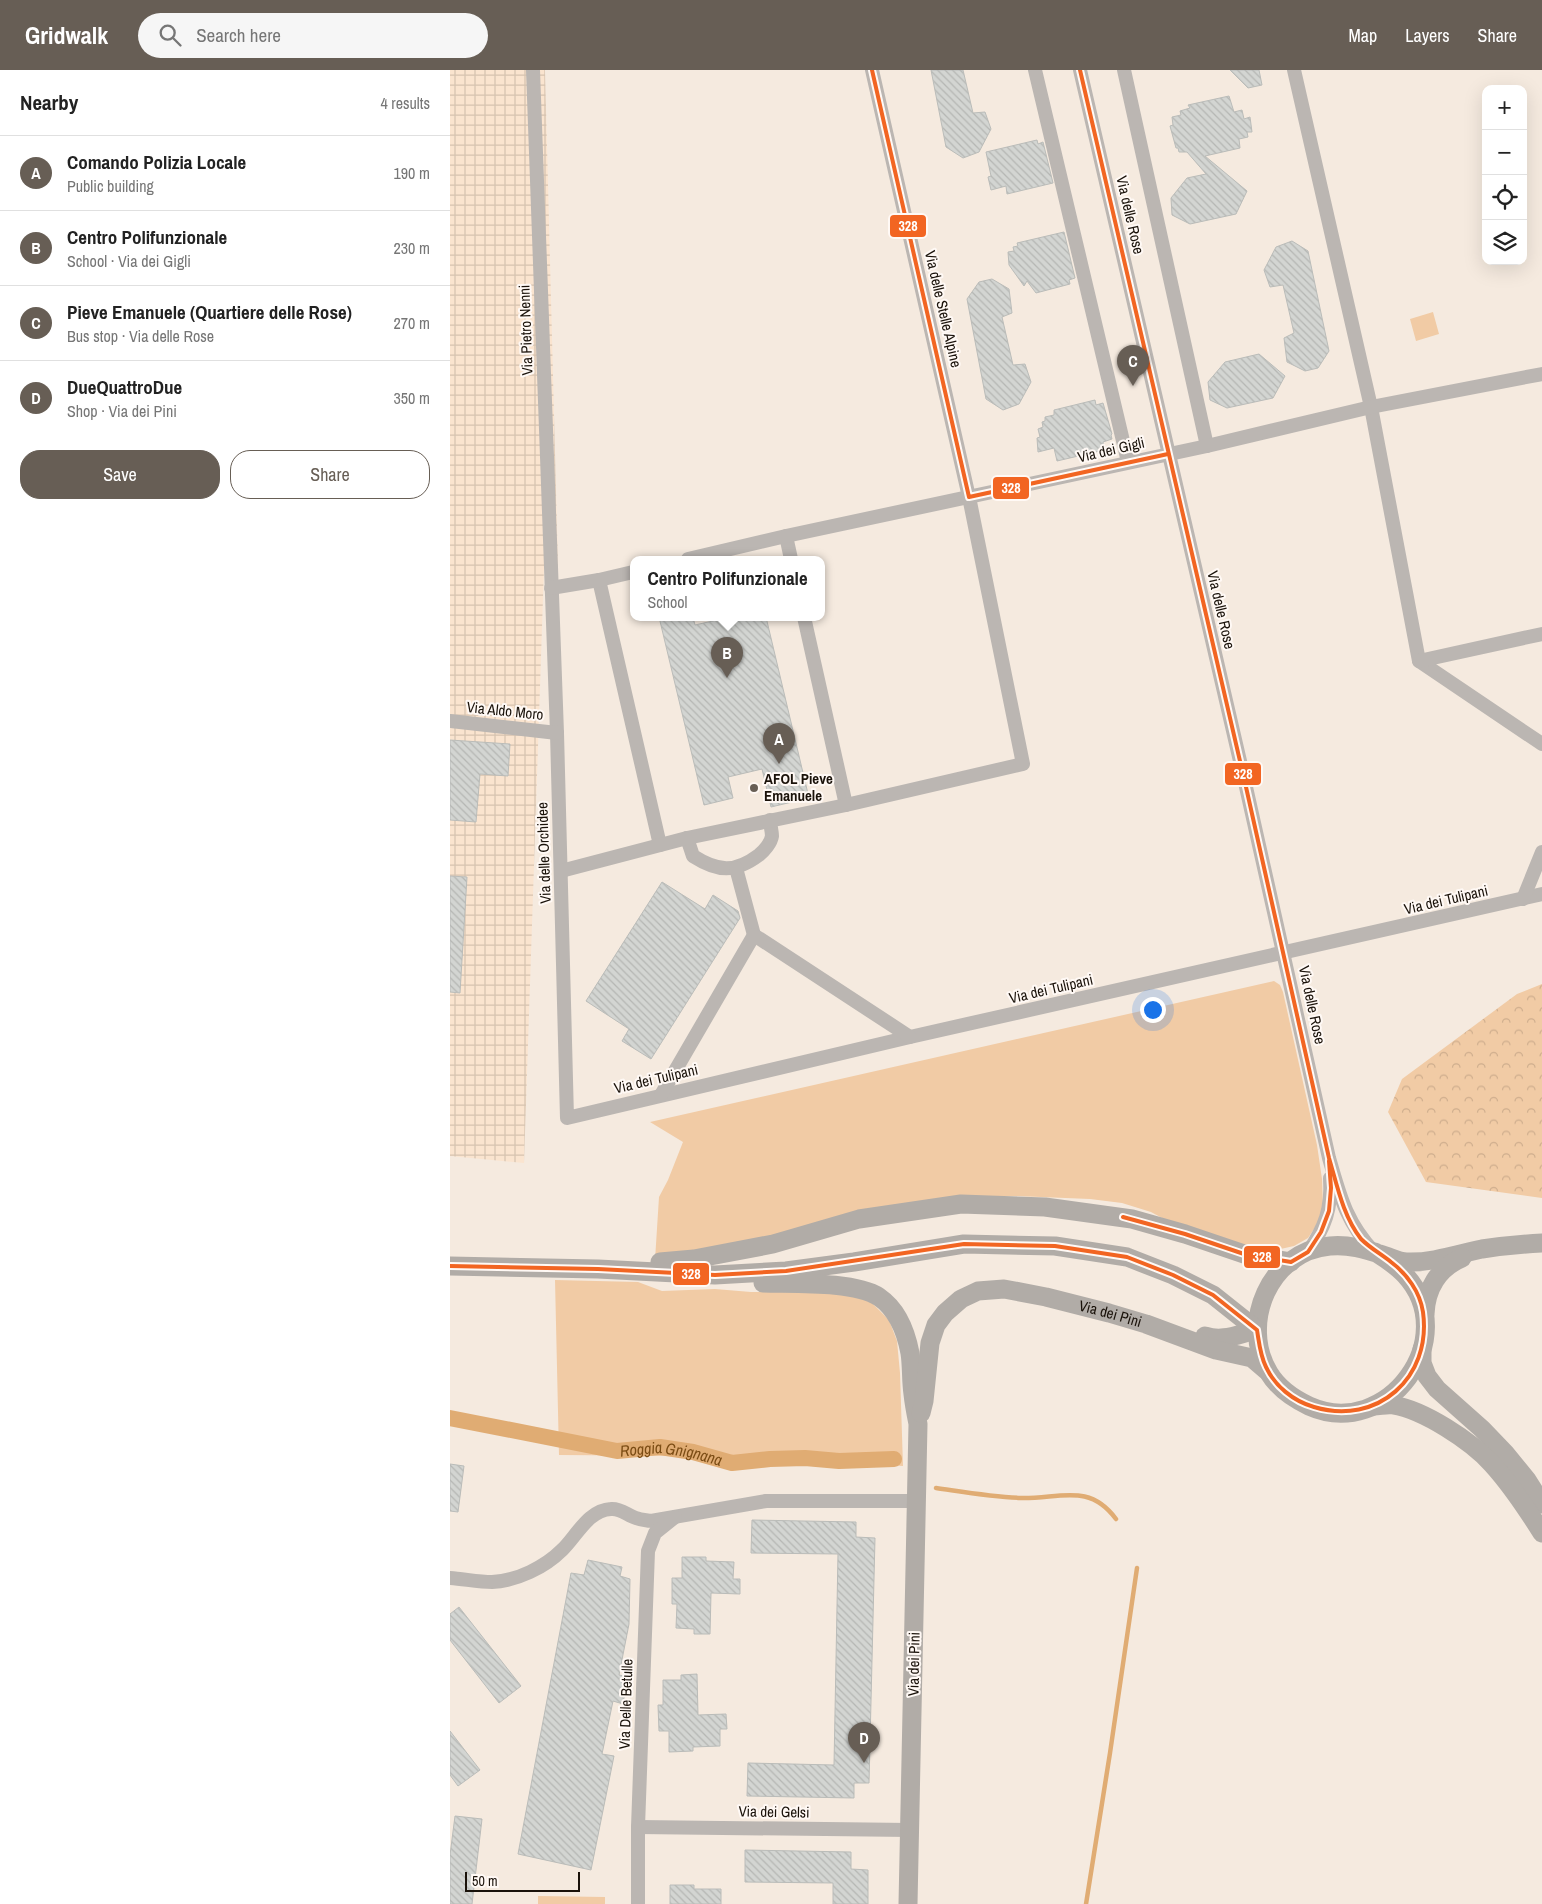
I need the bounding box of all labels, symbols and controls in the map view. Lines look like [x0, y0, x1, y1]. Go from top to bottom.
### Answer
search box [138, 13, 488, 58]
text: Gridwalk [25, 19, 108, 51]
icon: search [156, 21, 184, 49]
text: Search here [196, 22, 281, 48]
text: Map [1349, 23, 1377, 48]
text: Layers [1405, 23, 1450, 48]
text: Share [1478, 23, 1517, 48]
map controls [1482, 85, 1527, 265]
button: + [1482, 85, 1527, 130]
text: Nearby [20, 88, 78, 117]
text: 4 results [380, 92, 430, 114]
button: − [1482, 130, 1527, 175]
text: Comando Polizia Locale [67, 149, 246, 175]
text: A [31, 162, 41, 184]
text: 190 m [394, 162, 430, 184]
street label: Via delle Rose [1111, 174, 1150, 256]
text: Public building [67, 175, 154, 197]
button: locate [1482, 175, 1527, 220]
line badge: 328 [889, 214, 927, 238]
text: 328 [898, 217, 918, 235]
button: layers [1482, 220, 1527, 265]
text: Centro Polifunzionale [67, 224, 227, 250]
text: B [31, 237, 41, 259]
text: 230 m [394, 237, 430, 259]
street label: Via delle Stelle Alpine [920, 248, 967, 370]
text: School · Via dei Gigli [67, 250, 191, 272]
street label: Via Pietro Nenni [513, 284, 538, 376]
text: Pieve Emanuele (Quartiere delle Rose) [67, 299, 352, 325]
text: C [31, 312, 41, 334]
text: 270 m [394, 312, 430, 334]
text: Bus stop · Via delle Rose [67, 325, 214, 347]
pin: C [1117, 345, 1149, 386]
text: DueQuattroDue [67, 374, 182, 400]
text: D [31, 387, 41, 409]
text: 350 m [394, 387, 430, 409]
text: Shop · Via dei Pini [67, 400, 177, 422]
street label: Via dei Gigli [1075, 432, 1146, 467]
button: Save [20, 450, 220, 499]
button: Share [230, 450, 430, 499]
line badge: 328 [992, 476, 1030, 500]
text: 328 [1001, 479, 1021, 497]
popup [630, 556, 825, 621]
text: Centro Polifunzionale [647, 565, 808, 591]
street label: Via delle Rose [1202, 569, 1241, 651]
text: School [647, 591, 688, 613]
pin: B [711, 637, 743, 678]
street label: Via Aldo Moro [466, 696, 545, 725]
pin: A [763, 723, 795, 764]
line badge: 328 [1224, 762, 1262, 786]
text: 328 [1233, 765, 1253, 783]
place label: AFOL Pieve Emanuele [764, 768, 833, 806]
marker: AFOL Pieve Emanuele [748, 782, 760, 794]
street label: Via delle Orchidee [531, 802, 556, 904]
street label: Via dei Tulipani [1402, 880, 1490, 919]
street label: Via delle Rose [1294, 964, 1331, 1046]
street label: Via dei Tulipani [1007, 969, 1095, 1008]
your location [1140, 997, 1166, 1023]
street label: Via dei Tulipani [612, 1059, 700, 1098]
line badge: 328 [1243, 1245, 1281, 1269]
text: 328 [1252, 1248, 1272, 1266]
line badge: 328 [672, 1262, 710, 1286]
text: 328 [681, 1265, 701, 1283]
street label: Via dei Pini [1077, 1295, 1144, 1332]
water label: Roggia Gnignana [619, 1436, 725, 1471]
street label: Via dei Pini [902, 1632, 925, 1696]
street label: Via Delle Betulle [613, 1658, 638, 1750]
pin: D [848, 1722, 880, 1763]
street label: Via dei Gelsi [738, 1800, 810, 1823]
scale bar [465, 1869, 580, 1892]
text: 50 m [472, 1872, 498, 1890]

